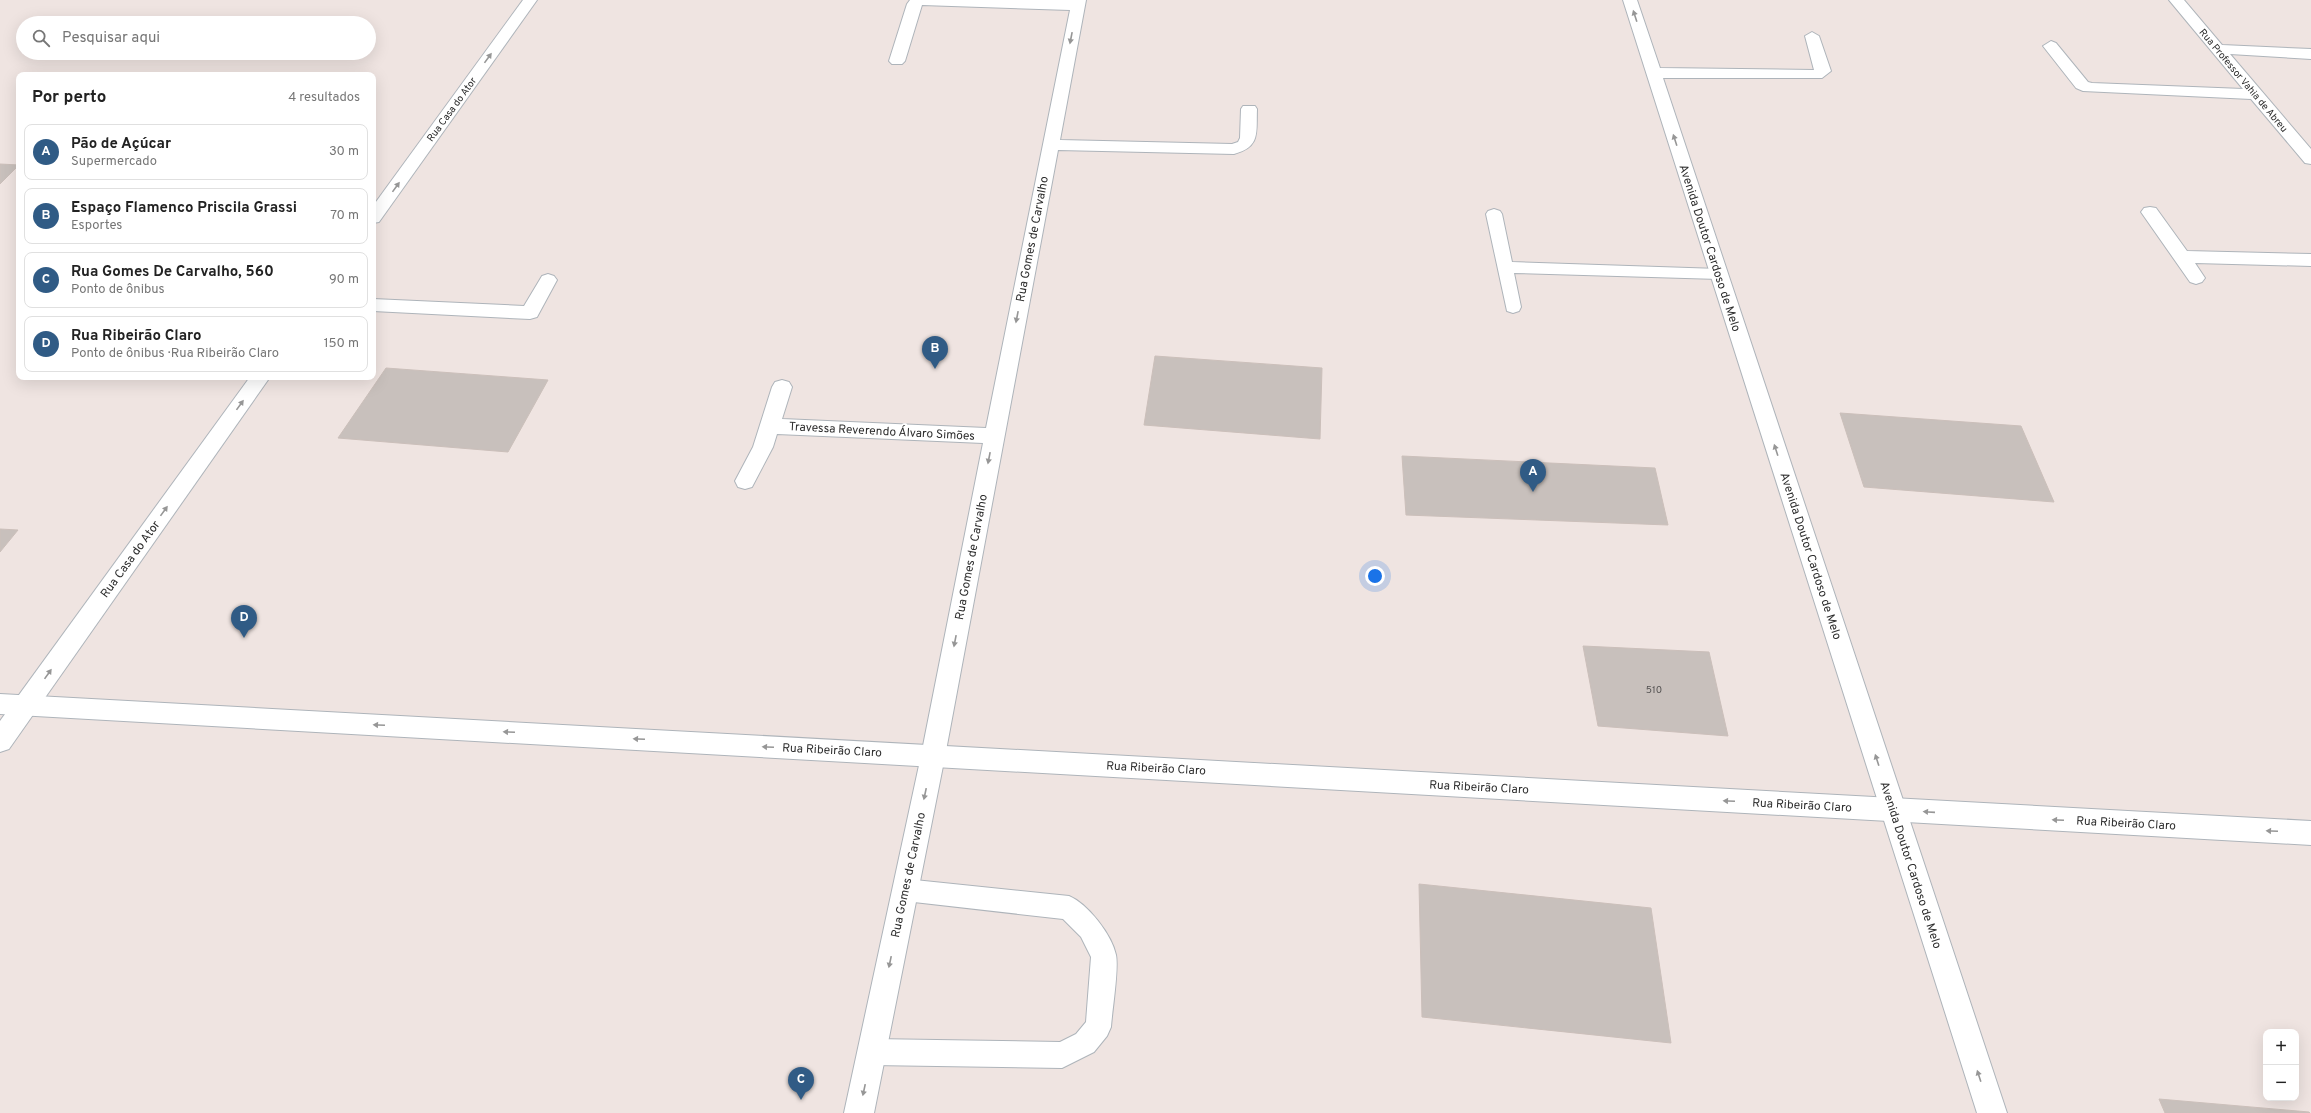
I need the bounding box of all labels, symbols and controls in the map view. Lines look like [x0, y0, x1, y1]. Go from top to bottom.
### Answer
one-way arrow [1632, 10, 1638, 22]
search box [16, 16, 376, 60]
icon: search [30, 27, 52, 49]
street label: Rua Professor Vahia de Abreu [2196, 27, 2290, 135]
text: Pesquisar aqui [62, 29, 160, 48]
one-way arrow [1068, 32, 1074, 44]
one-way arrow [484, 53, 492, 64]
street label: Rua Casa do Ator [424, 75, 480, 145]
text: Por perto [32, 87, 106, 109]
text: 4 resultados [288, 90, 360, 106]
one-way arrow [1672, 134, 1678, 146]
text: Pão de Açúcar [71, 135, 171, 154]
text: A [41, 144, 51, 160]
text: 30 m [329, 144, 359, 160]
text: Supermercado [71, 154, 157, 170]
street label: Avenida Doutor Cardoso de Melo [1674, 163, 1744, 334]
street label: Rua Gomes de Carvalho [1013, 175, 1053, 303]
one-way arrow [392, 181, 400, 192]
text: Espaço Flamenco Priscila Grassi [71, 199, 297, 218]
text: B [42, 208, 50, 224]
text: 70 m [330, 208, 359, 224]
text: Esportes [71, 218, 122, 234]
text: Rua Gomes De Carvalho, 560 [71, 263, 274, 282]
text: C [42, 272, 50, 288]
text: 90 m [329, 272, 359, 288]
text: Ponto de ônibus [71, 282, 165, 298]
one-way arrow [1013, 311, 1019, 323]
text: Rua Ribeirão Claro [71, 327, 201, 346]
text: D [41, 336, 51, 352]
text: 150 m [324, 336, 359, 352]
pin: B [922, 336, 948, 369]
text: Ponto de ônibus · Rua Ribeirão Claro [71, 346, 279, 362]
one-way arrow [236, 400, 244, 410]
street label: Travessa Reverendo Álvaro Simões [789, 419, 975, 445]
one-way arrow [1773, 444, 1779, 456]
one-way arrow [986, 452, 992, 464]
pin: A [1520, 459, 1546, 492]
street label: Avenida Doutor Cardoso de Melo [1775, 471, 1845, 642]
street label: Rua Gomes de Carvalho [952, 493, 992, 621]
one-way arrow [160, 505, 168, 516]
street label: Rua Casa do Ator [97, 517, 165, 601]
your location [1365, 566, 1385, 586]
pin: D [231, 605, 257, 638]
one-way arrow [951, 635, 957, 647]
one-way arrow [44, 668, 52, 679]
house number: 510 [1646, 684, 1662, 697]
one-way arrow [372, 722, 385, 728]
one-way arrow [503, 729, 515, 736]
one-way arrow [633, 736, 645, 743]
street label: Rua Ribeirão Claro [782, 740, 883, 762]
one-way arrow [762, 743, 774, 750]
one-way arrow [1874, 753, 1880, 765]
street label: Rua Ribeirão Claro [1106, 758, 1207, 780]
street label: Rua Ribeirão Claro [1429, 777, 1530, 799]
street label: Avenida Doutor Cardoso de Melo [1875, 780, 1945, 951]
one-way arrow [922, 788, 928, 800]
street label: Rua Ribeirão Claro [1752, 795, 1853, 817]
one-way arrow [1723, 797, 1735, 804]
one-way arrow [1923, 809, 1935, 816]
street label: Rua Gomes de Carvalho [888, 811, 930, 939]
street label: Rua Ribeirão Claro [2076, 813, 2177, 835]
one-way arrow [2052, 816, 2064, 823]
one-way arrow [2266, 827, 2278, 834]
one-way arrow [887, 956, 893, 968]
map controls [2263, 1029, 2299, 1101]
button: + [2263, 1029, 2299, 1065]
button: − [2263, 1065, 2299, 1101]
pin: C [788, 1067, 814, 1100]
one-way arrow [1976, 1070, 1982, 1082]
one-way arrow [861, 1084, 867, 1096]

